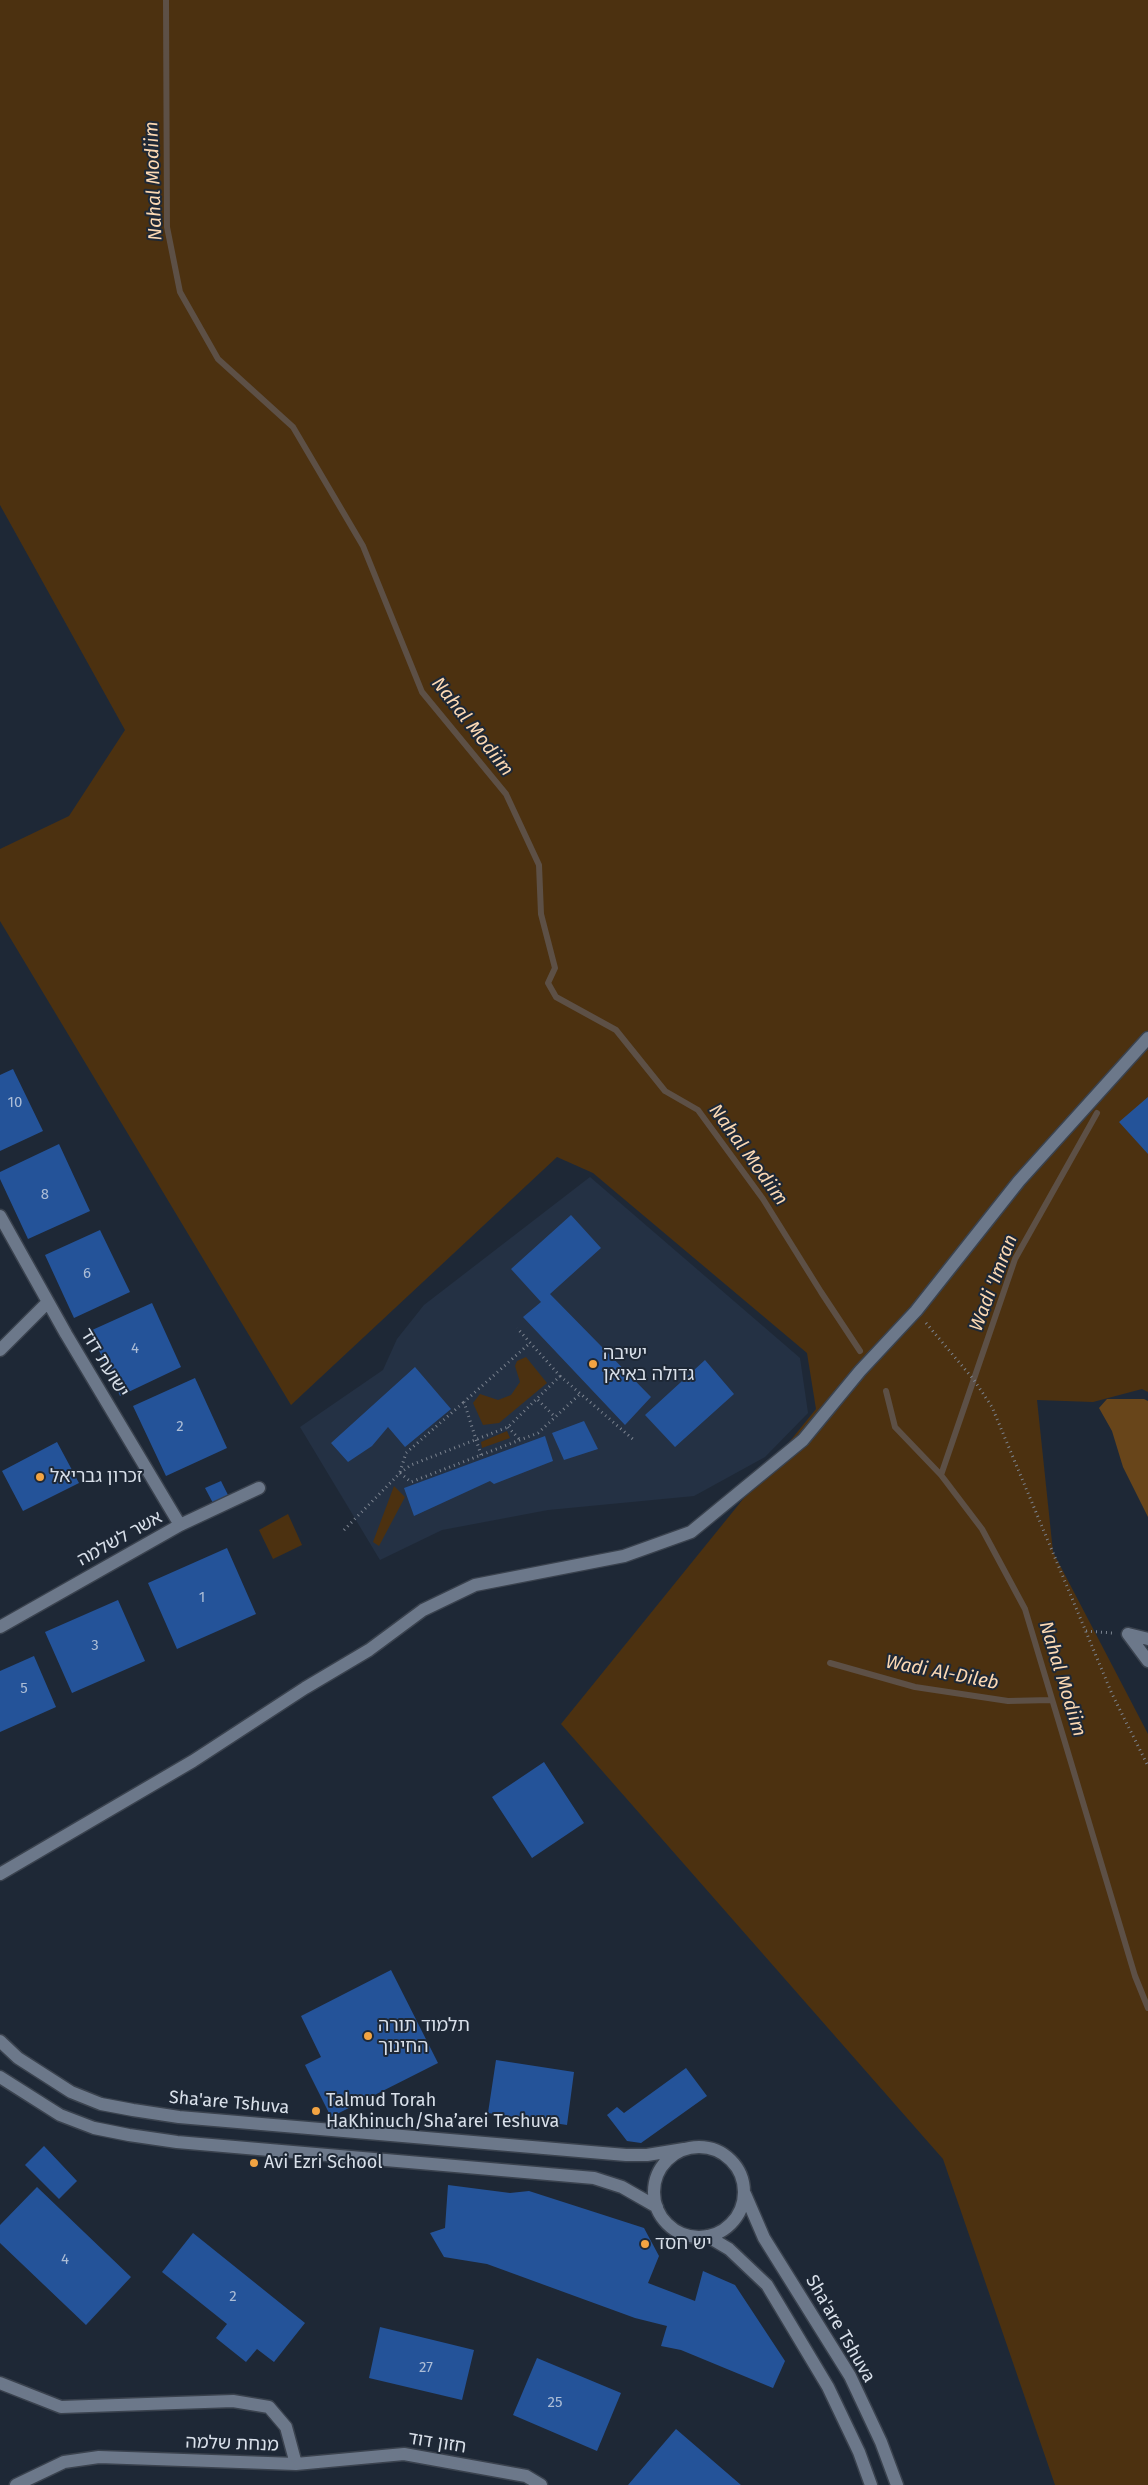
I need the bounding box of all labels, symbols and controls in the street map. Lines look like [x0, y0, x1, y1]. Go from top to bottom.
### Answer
water label: Nahal Modiim [141, 121, 167, 241]
water label: Nahal Modiim [426, 673, 518, 781]
house number: 10 [8, 1094, 22, 1112]
water label: Nahal Modiim [704, 1100, 792, 1210]
house number: 8 [41, 1186, 49, 1204]
water label: Wadi 'Imran [965, 1231, 1023, 1335]
house number: 6 [83, 1265, 91, 1283]
street label: ישועת דוד [75, 1325, 133, 1401]
house number: 4 [131, 1340, 139, 1358]
place label: ישיבה גדולה באיאן [603, 1343, 694, 1386]
marker: ישיבה גדולה באיאן [587, 1358, 599, 1370]
house number: 2 [176, 1418, 184, 1436]
place label: זכרון גבריאל [50, 1466, 143, 1488]
marker: זכרון גבריאל [34, 1471, 46, 1483]
street label: אשר לשלמה [74, 1507, 166, 1571]
house number: 1 [199, 1589, 205, 1607]
water label: Nahal Modiim [1034, 1619, 1090, 1739]
house number: 3 [91, 1637, 99, 1655]
water label: Wadi Al-Dileb [883, 1651, 1001, 1695]
house number: 5 [20, 1680, 28, 1698]
place label: תלמוד תורה החינוך [378, 2015, 470, 2058]
marker: תלמוד תורה החינוך [362, 2030, 374, 2042]
street label: Sha'are Tshuva [168, 2087, 290, 2119]
place label: Talmud Torah HaKhinuch/Sha’arei Teshuva [326, 2090, 559, 2132]
marker: Talmud Torah HaKhinuch/Sha’arei Teshuva [310, 2105, 322, 2117]
place label: Avi Ezri School [264, 2152, 383, 2174]
marker: Avi Ezri School [248, 2157, 260, 2169]
place label: יש חסד [655, 2233, 711, 2255]
marker: יש חסד [639, 2238, 651, 2250]
house number: 4 [61, 2251, 69, 2269]
street label: Sha'are Tshuva [800, 2271, 880, 2387]
house number: 2 [229, 2288, 237, 2306]
house number: 27 [419, 2359, 433, 2377]
house number: 25 [548, 2394, 562, 2412]
street label: חזון דוד [406, 2428, 468, 2458]
street label: מנחת שלמה [185, 2432, 279, 2456]

